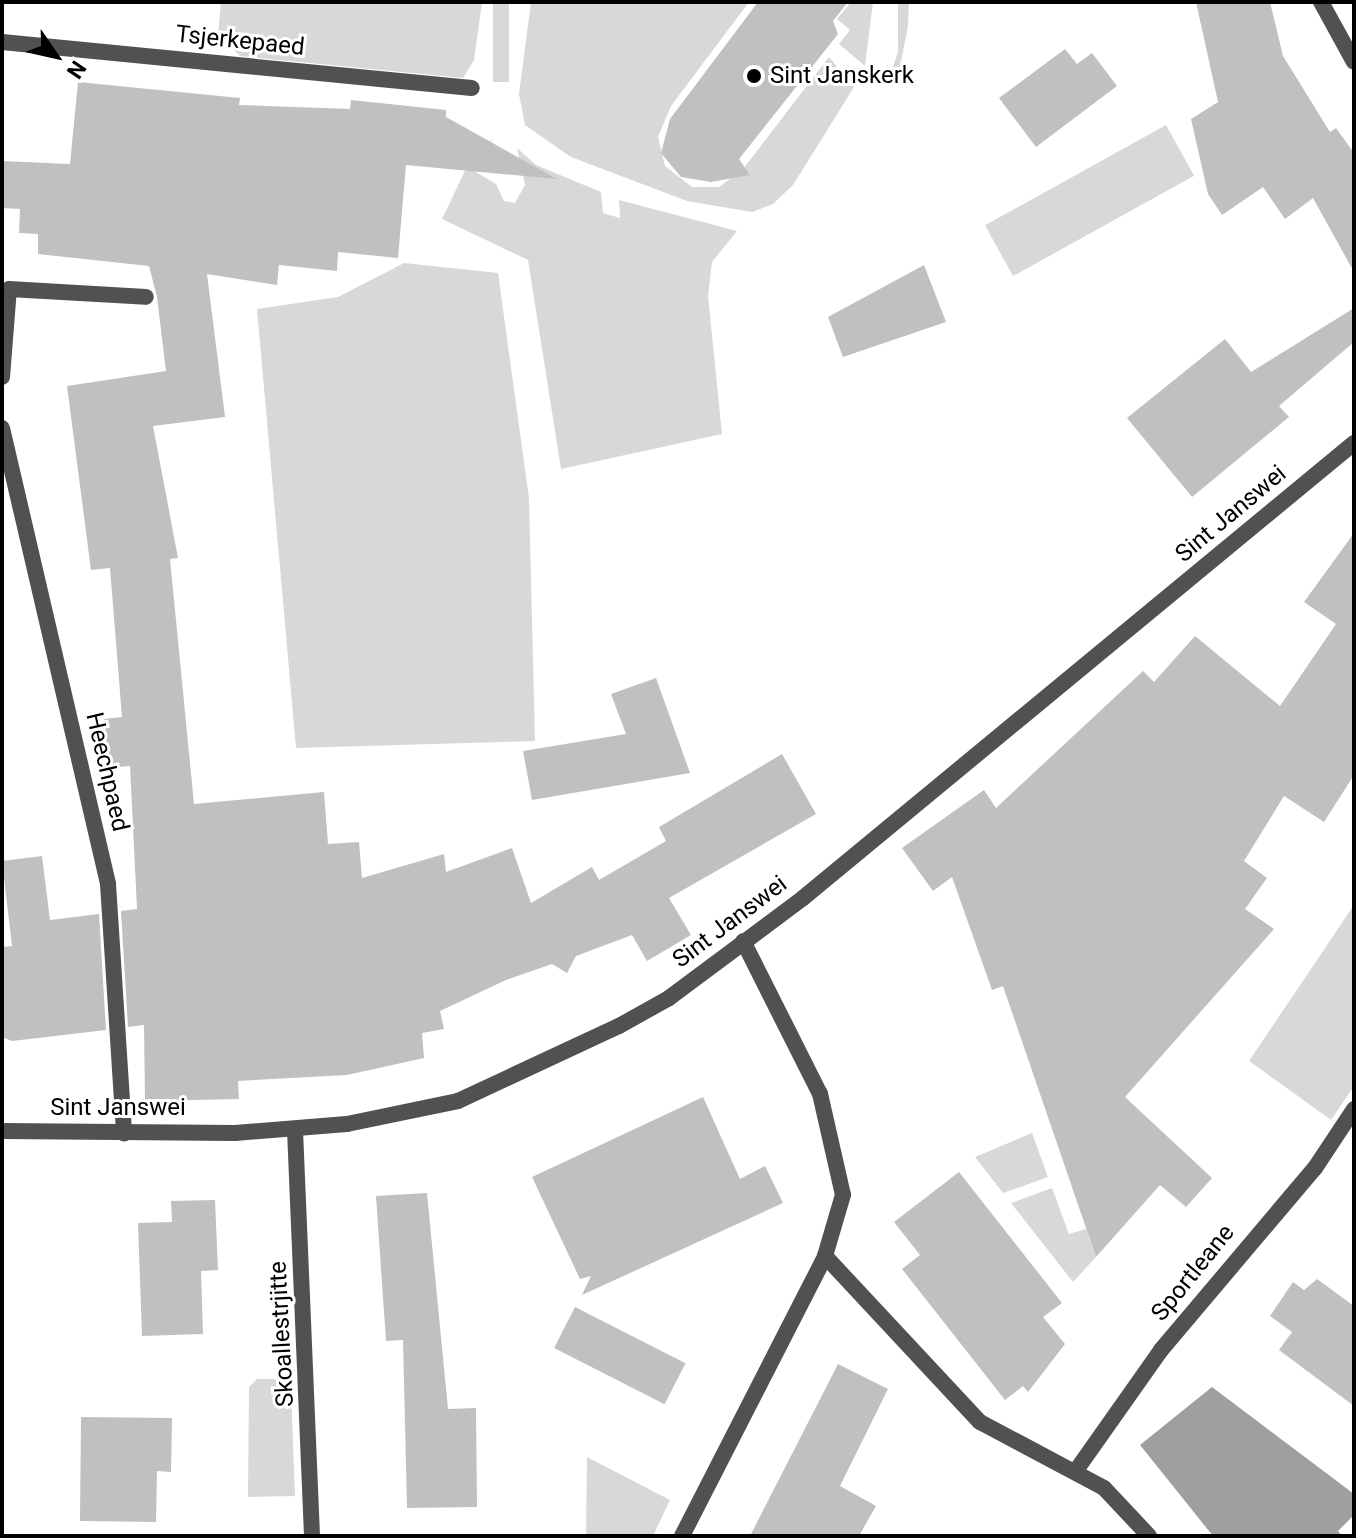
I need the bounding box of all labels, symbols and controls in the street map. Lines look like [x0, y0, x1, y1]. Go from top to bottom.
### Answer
north arrow [16, 16, 96, 96]
street label: Tsjerkepaed [174, 20, 306, 62]
text: N [62, 56, 91, 83]
place label: Sint Janskerk [770, 62, 914, 90]
marker: Sint Janskerk [745, 67, 763, 85]
street label: Sint Janswei [1170, 459, 1292, 569]
street label: Heechpaed [79, 710, 135, 834]
street label: Sint Janswei [667, 870, 793, 974]
street label: Sint Janswei [50, 1094, 186, 1122]
street label: Sportleane [1145, 1219, 1241, 1327]
street label: Skoallestrjitte [264, 1260, 300, 1408]

